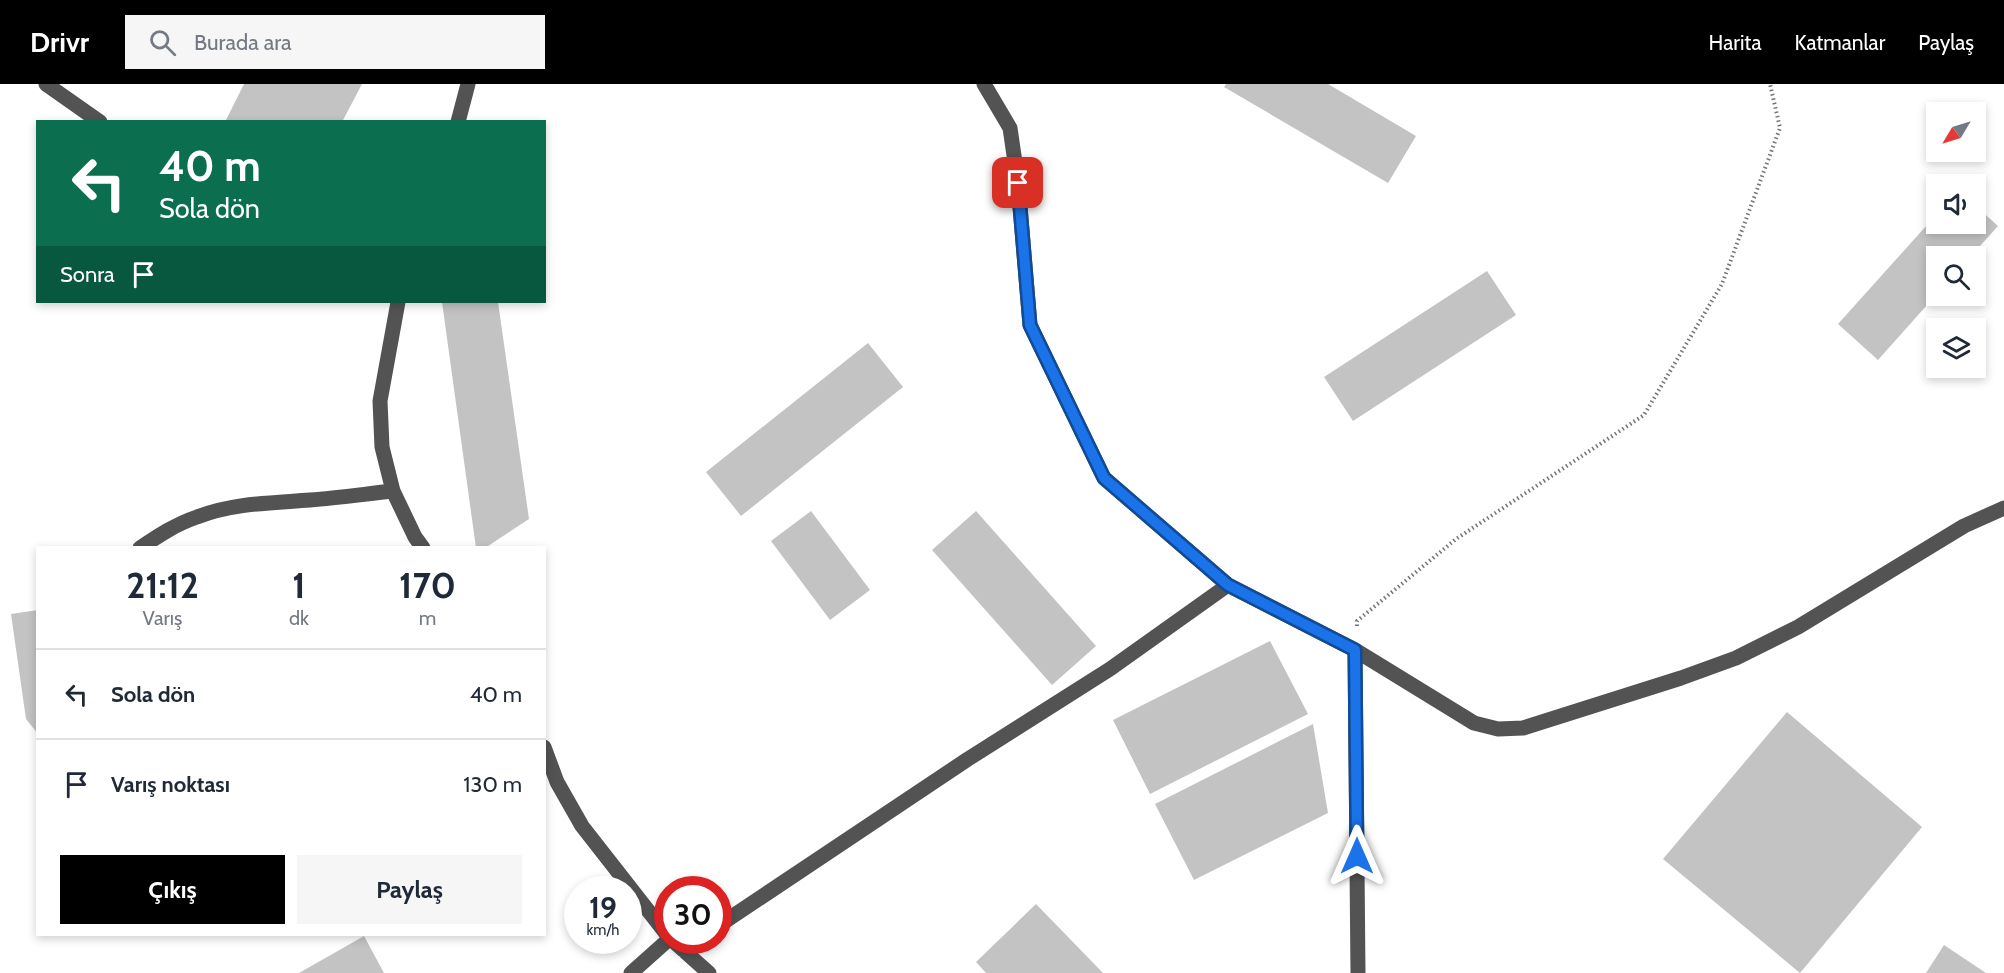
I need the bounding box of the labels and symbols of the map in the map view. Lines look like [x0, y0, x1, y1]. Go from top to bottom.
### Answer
north arrow [1926, 102, 1986, 162]
pin [992, 157, 1043, 208]
position arrow [1325, 824, 1389, 888]
speed limit sign: 30 [654, 876, 732, 954]

